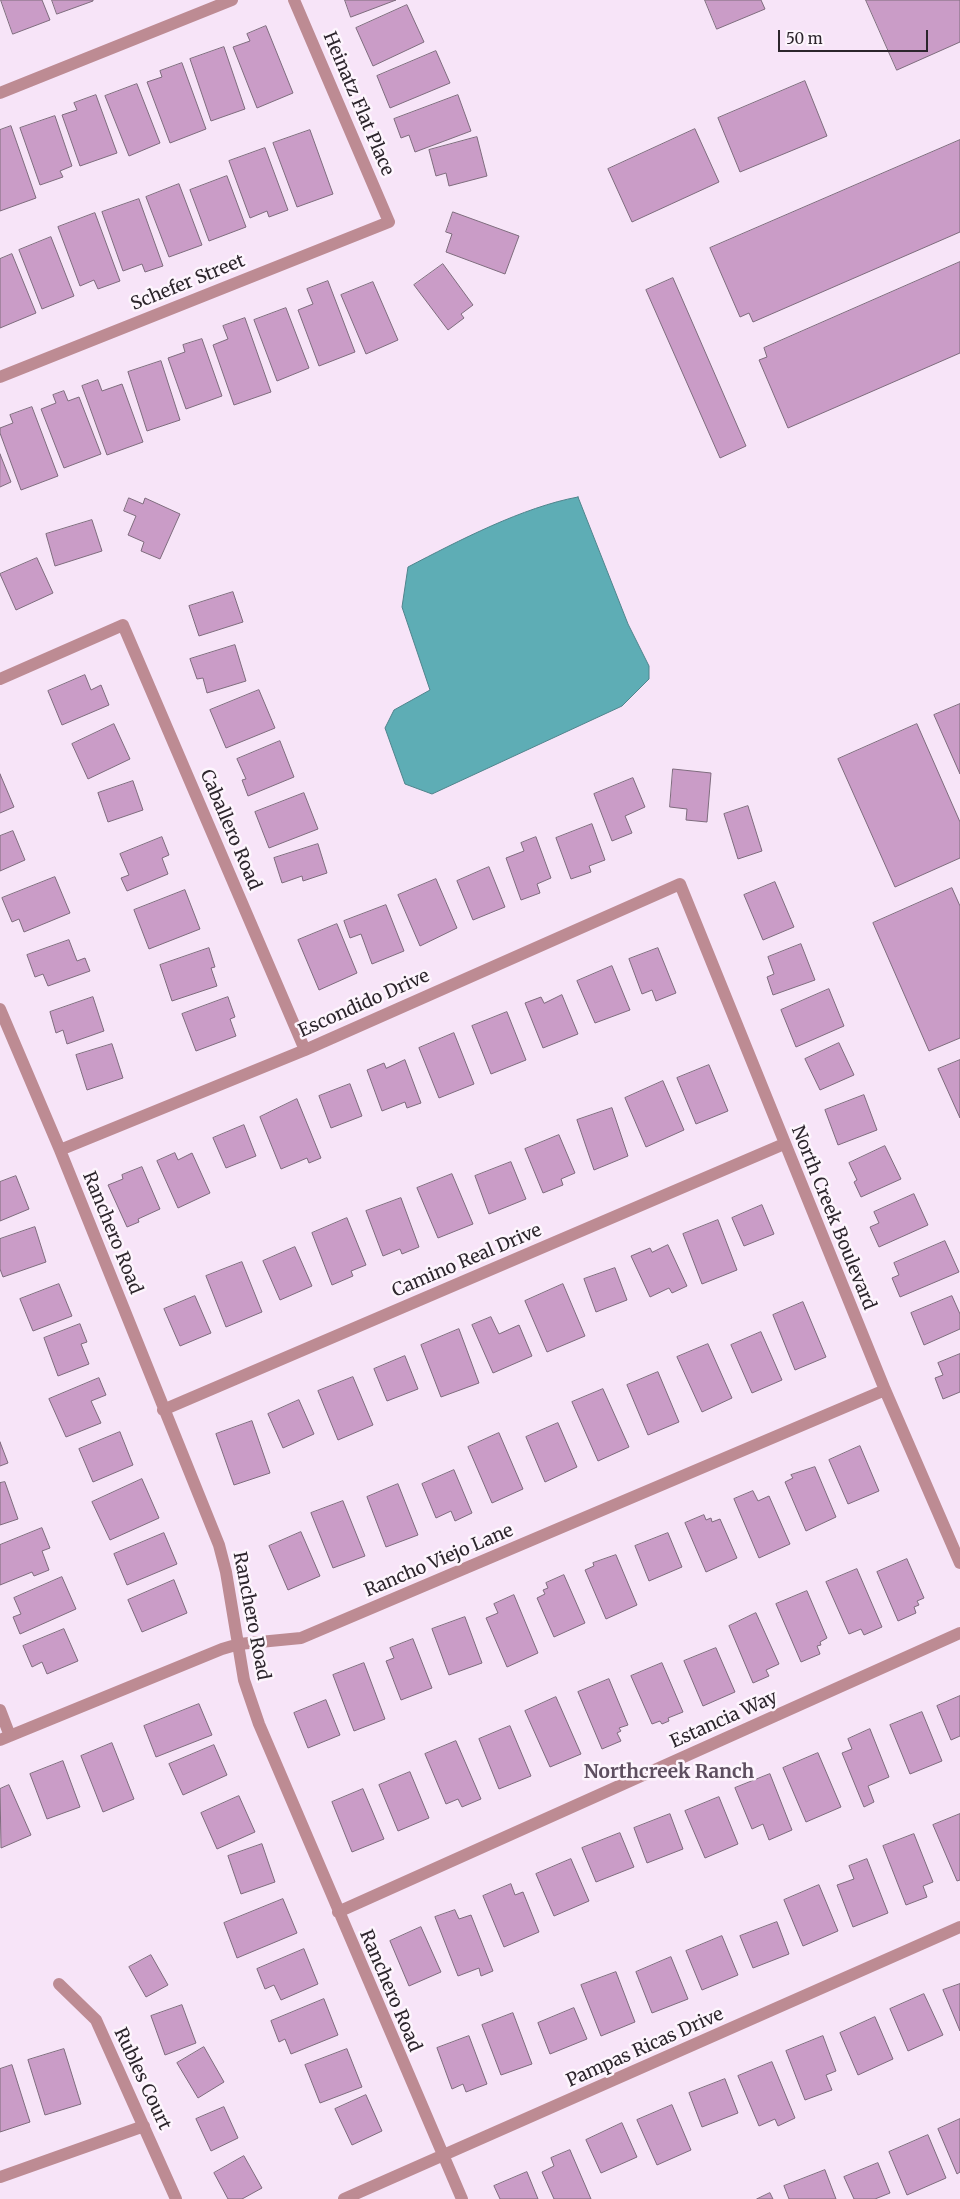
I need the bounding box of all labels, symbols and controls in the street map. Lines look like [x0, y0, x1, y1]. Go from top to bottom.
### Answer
scale bar [780, 20, 930, 52]
street label: Heinatz Flat Place [318, 29, 398, 179]
text: 50 m [786, 29, 823, 48]
street label: Schefer Street [128, 250, 248, 316]
street label: Caballero Road [195, 767, 265, 893]
street label: Escondido Drive [295, 965, 433, 1043]
street label: North Creek Boulevard [786, 1123, 880, 1313]
street label: Ranchero Road [78, 1169, 146, 1297]
street label: Camino Real Drive [389, 1220, 545, 1302]
street label: Rancho Viejo Lane [361, 1520, 517, 1602]
street label: Ranchero Road [228, 1550, 274, 1682]
street label: Estancia Way [667, 1687, 781, 1753]
district label: Northcreek Ranch [584, 1762, 754, 1784]
street label: Ranchero Road [355, 1927, 425, 2055]
street label: Pampas Ricas Drive [563, 2004, 727, 2092]
street label: Rubles Court [109, 2024, 175, 2134]

